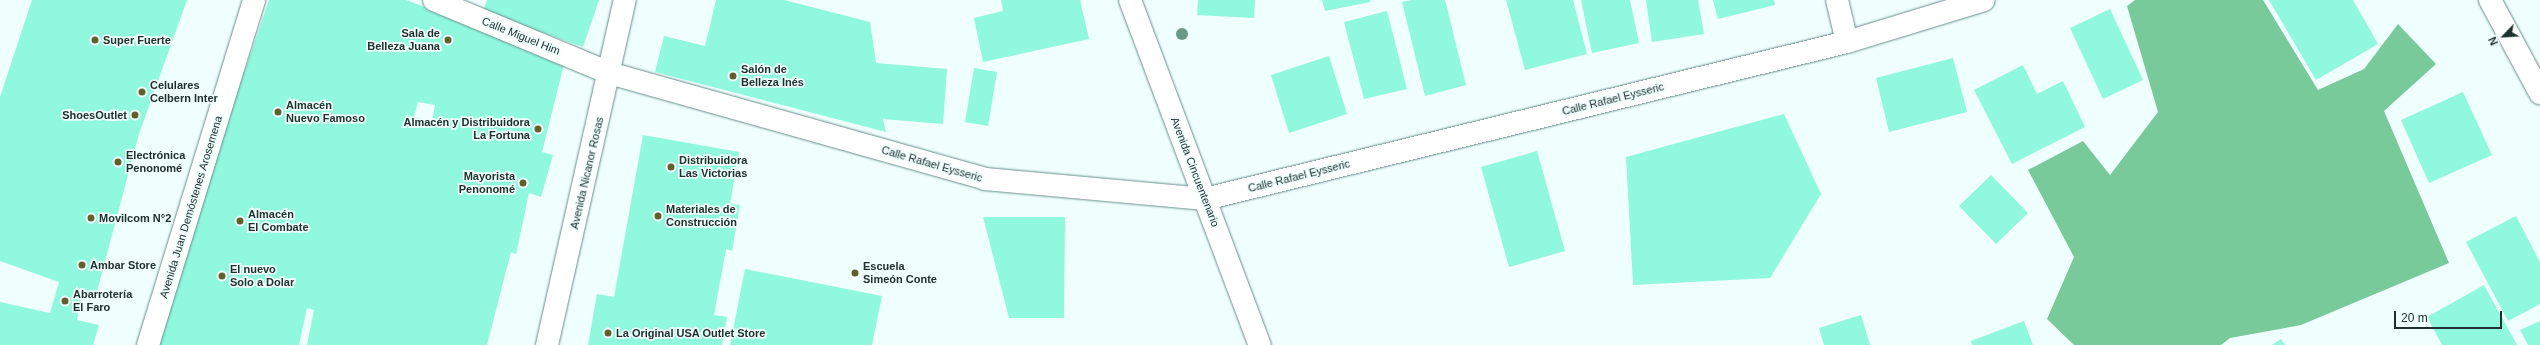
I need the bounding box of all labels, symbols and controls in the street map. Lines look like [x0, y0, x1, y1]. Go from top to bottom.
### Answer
street label: Calle Miguel Him [480, 14, 562, 58]
north arrow [2484, 16, 2524, 56]
place label: Sala de Belleza Juana [367, 27, 440, 53]
place label: Super Fuerte [103, 33, 171, 47]
marker: Super Fuerte [90, 35, 100, 45]
marker: Sala de Belleza Juana [443, 35, 453, 45]
text: N [2486, 35, 2500, 47]
place label: Salón de Belleza Inés [741, 63, 804, 89]
marker: Salón de Belleza Inés [728, 71, 738, 81]
place label: Celulares Celbern Inter [150, 79, 218, 105]
street label: Calle Rafael Eysseric [1561, 80, 1665, 118]
marker: Celulares Celbern Inter [137, 87, 147, 97]
place label: Almacén Nuevo Famoso [286, 99, 365, 125]
marker: Almacén Nuevo Famoso [273, 107, 283, 117]
place label: ShoesOutlet [62, 108, 127, 122]
marker: ShoesOutlet [130, 110, 140, 120]
street label: Avenida Juan Demóstenes Arosemena [157, 114, 225, 300]
street label: Avenida Cincuentenario [1168, 115, 1222, 229]
place label: Almacén y Distribuidora La Fortuna [403, 116, 530, 142]
street label: Avenida Nicanor Rosas [568, 116, 606, 230]
marker: Almacén y Distribuidora La Fortuna [533, 124, 543, 134]
street label: Calle Rafael Eysseric [880, 143, 984, 185]
place label: Electrónica Penonomé [126, 149, 185, 175]
place label: Distribuidora Las Victorias [679, 154, 747, 180]
marker: Electrónica Penonomé [113, 157, 123, 167]
street label: Calle Rafael Eysseric [1247, 157, 1351, 195]
marker: Distribuidora Las Victorias [666, 162, 676, 172]
place label: Mayorista Penonomé [459, 170, 515, 196]
marker: Mayorista Penonomé [518, 178, 528, 188]
place label: Materiales de Construcción [666, 203, 737, 229]
place label: Almacén El Combate [248, 208, 309, 234]
place label: Movilcom N°2 [99, 211, 171, 225]
marker: Materiales de Construcción [653, 211, 663, 221]
marker: Movilcom N°2 [86, 213, 96, 223]
marker: Almacén El Combate [235, 216, 245, 226]
place label: Ambar Store [90, 258, 156, 272]
marker: Ambar Store [77, 260, 87, 270]
place label: Escuela Simeón Conte [863, 260, 937, 286]
place label: El nuevo Solo a Dolar [230, 263, 294, 289]
marker: Escuela Simeón Conte [850, 268, 860, 278]
marker: El nuevo Solo a Dolar [217, 271, 227, 281]
place label: Abarrotería El Faro [73, 288, 132, 314]
marker: Abarrotería El Faro [60, 296, 70, 306]
scale bar [2396, 303, 2504, 329]
text: 20 m [2401, 311, 2428, 325]
place label: La Original USA Outlet Store [616, 326, 766, 340]
marker: La Original USA Outlet Store [603, 328, 613, 338]

